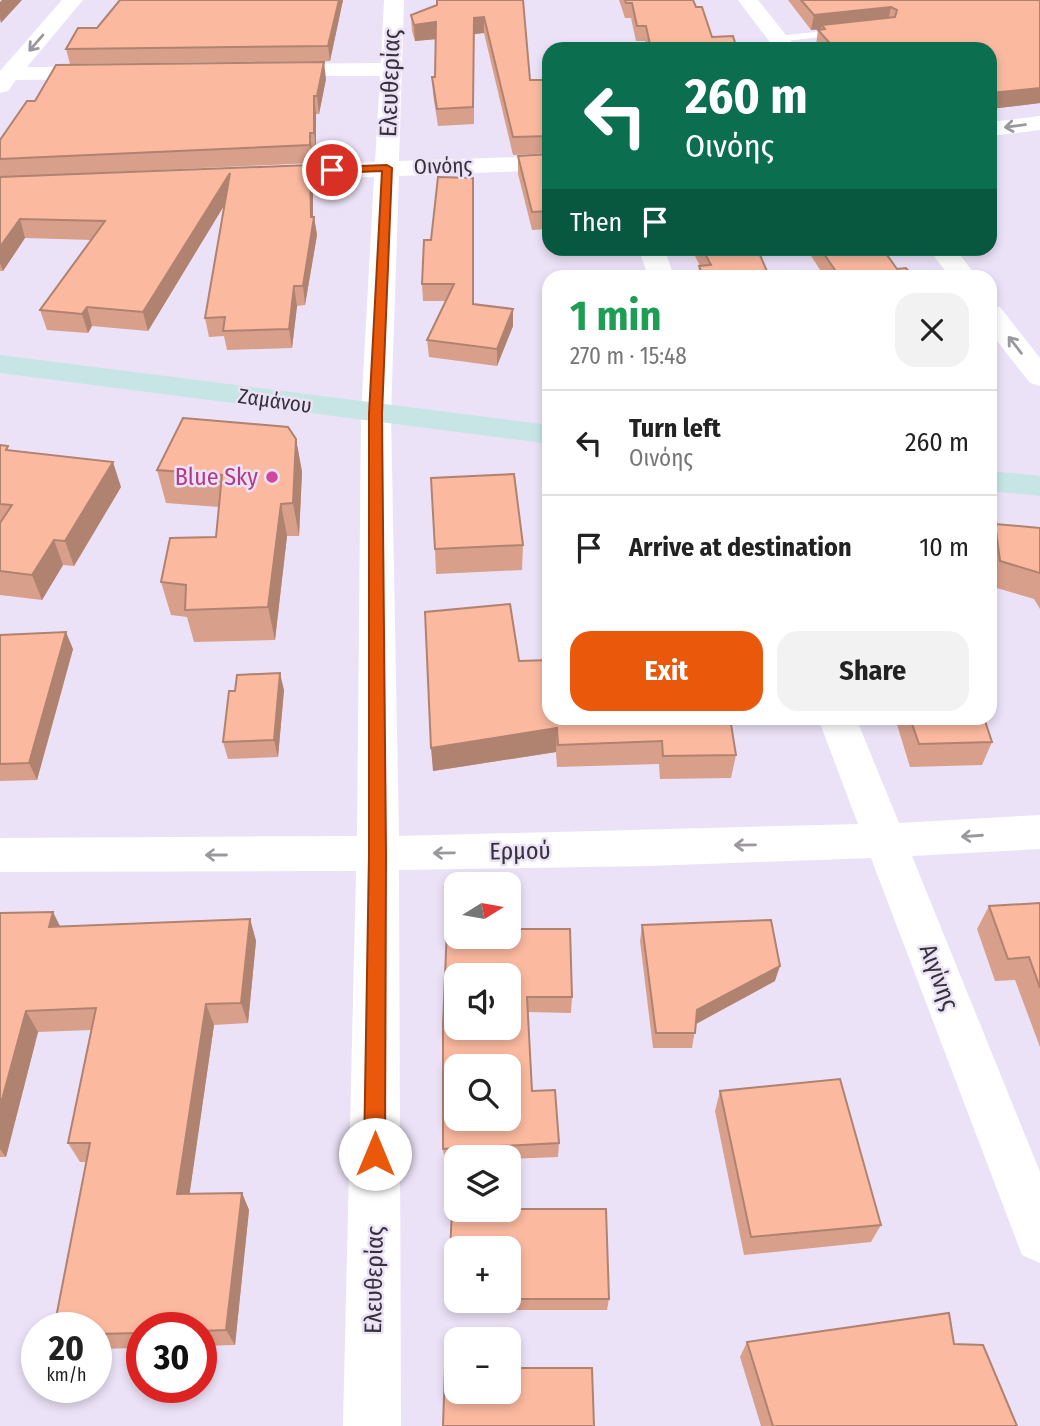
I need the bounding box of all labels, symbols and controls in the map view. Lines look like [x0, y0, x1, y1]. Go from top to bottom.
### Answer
street label: Ελευθερίας [374, 29, 406, 137]
one-way arrow [28, 33, 44, 51]
text: 260 m [685, 67, 808, 126]
icon: left [570, 70, 661, 161]
one-way arrow [1004, 120, 1027, 133]
text: Οινόης [685, 127, 774, 165]
pin [302, 140, 362, 200]
icon: arrive [313, 151, 351, 189]
street label: Οινόης [413, 152, 473, 180]
icon: arrive [636, 203, 674, 241]
text: Then [570, 207, 622, 238]
text: 1 min [570, 291, 661, 341]
button: close [895, 293, 969, 367]
one-way arrow [1008, 336, 1023, 355]
text: 270 m · 15:48 [570, 342, 687, 370]
street label: Ζαμάνου [237, 383, 313, 419]
text: Turn left [629, 413, 721, 444]
icon: left [570, 424, 608, 462]
text: 260 m [905, 427, 969, 458]
text: Οινόης [629, 444, 693, 472]
place label: Blue Sky [175, 463, 258, 491]
marker: Blue Sky [264, 469, 280, 485]
icon: arrive [570, 529, 608, 567]
text: Arrive at destination [629, 532, 852, 563]
text: 10 m [919, 532, 969, 563]
button: Exit [570, 631, 763, 711]
button: Share [777, 631, 969, 711]
one-way arrow [961, 830, 984, 843]
street label: Ερμού [489, 836, 551, 866]
one-way arrow [733, 839, 756, 852]
one-way arrow [432, 846, 455, 859]
one-way arrow [205, 848, 228, 862]
north arrow [444, 872, 522, 948]
map controls [444, 872, 521, 1404]
street label: Αιγίνης [914, 940, 964, 1014]
button: sound [444, 963, 521, 1040]
button: search [444, 1054, 521, 1131]
position arrow [338, 1117, 412, 1191]
button: layers [444, 1145, 521, 1222]
street label: Ελευθερίας [359, 1226, 389, 1334]
button: + [444, 1236, 521, 1313]
speed limit sign: 30 [126, 1312, 217, 1403]
text: 20 [49, 1327, 84, 1369]
button: − [444, 1327, 521, 1404]
text: km/h [46, 1364, 87, 1386]

